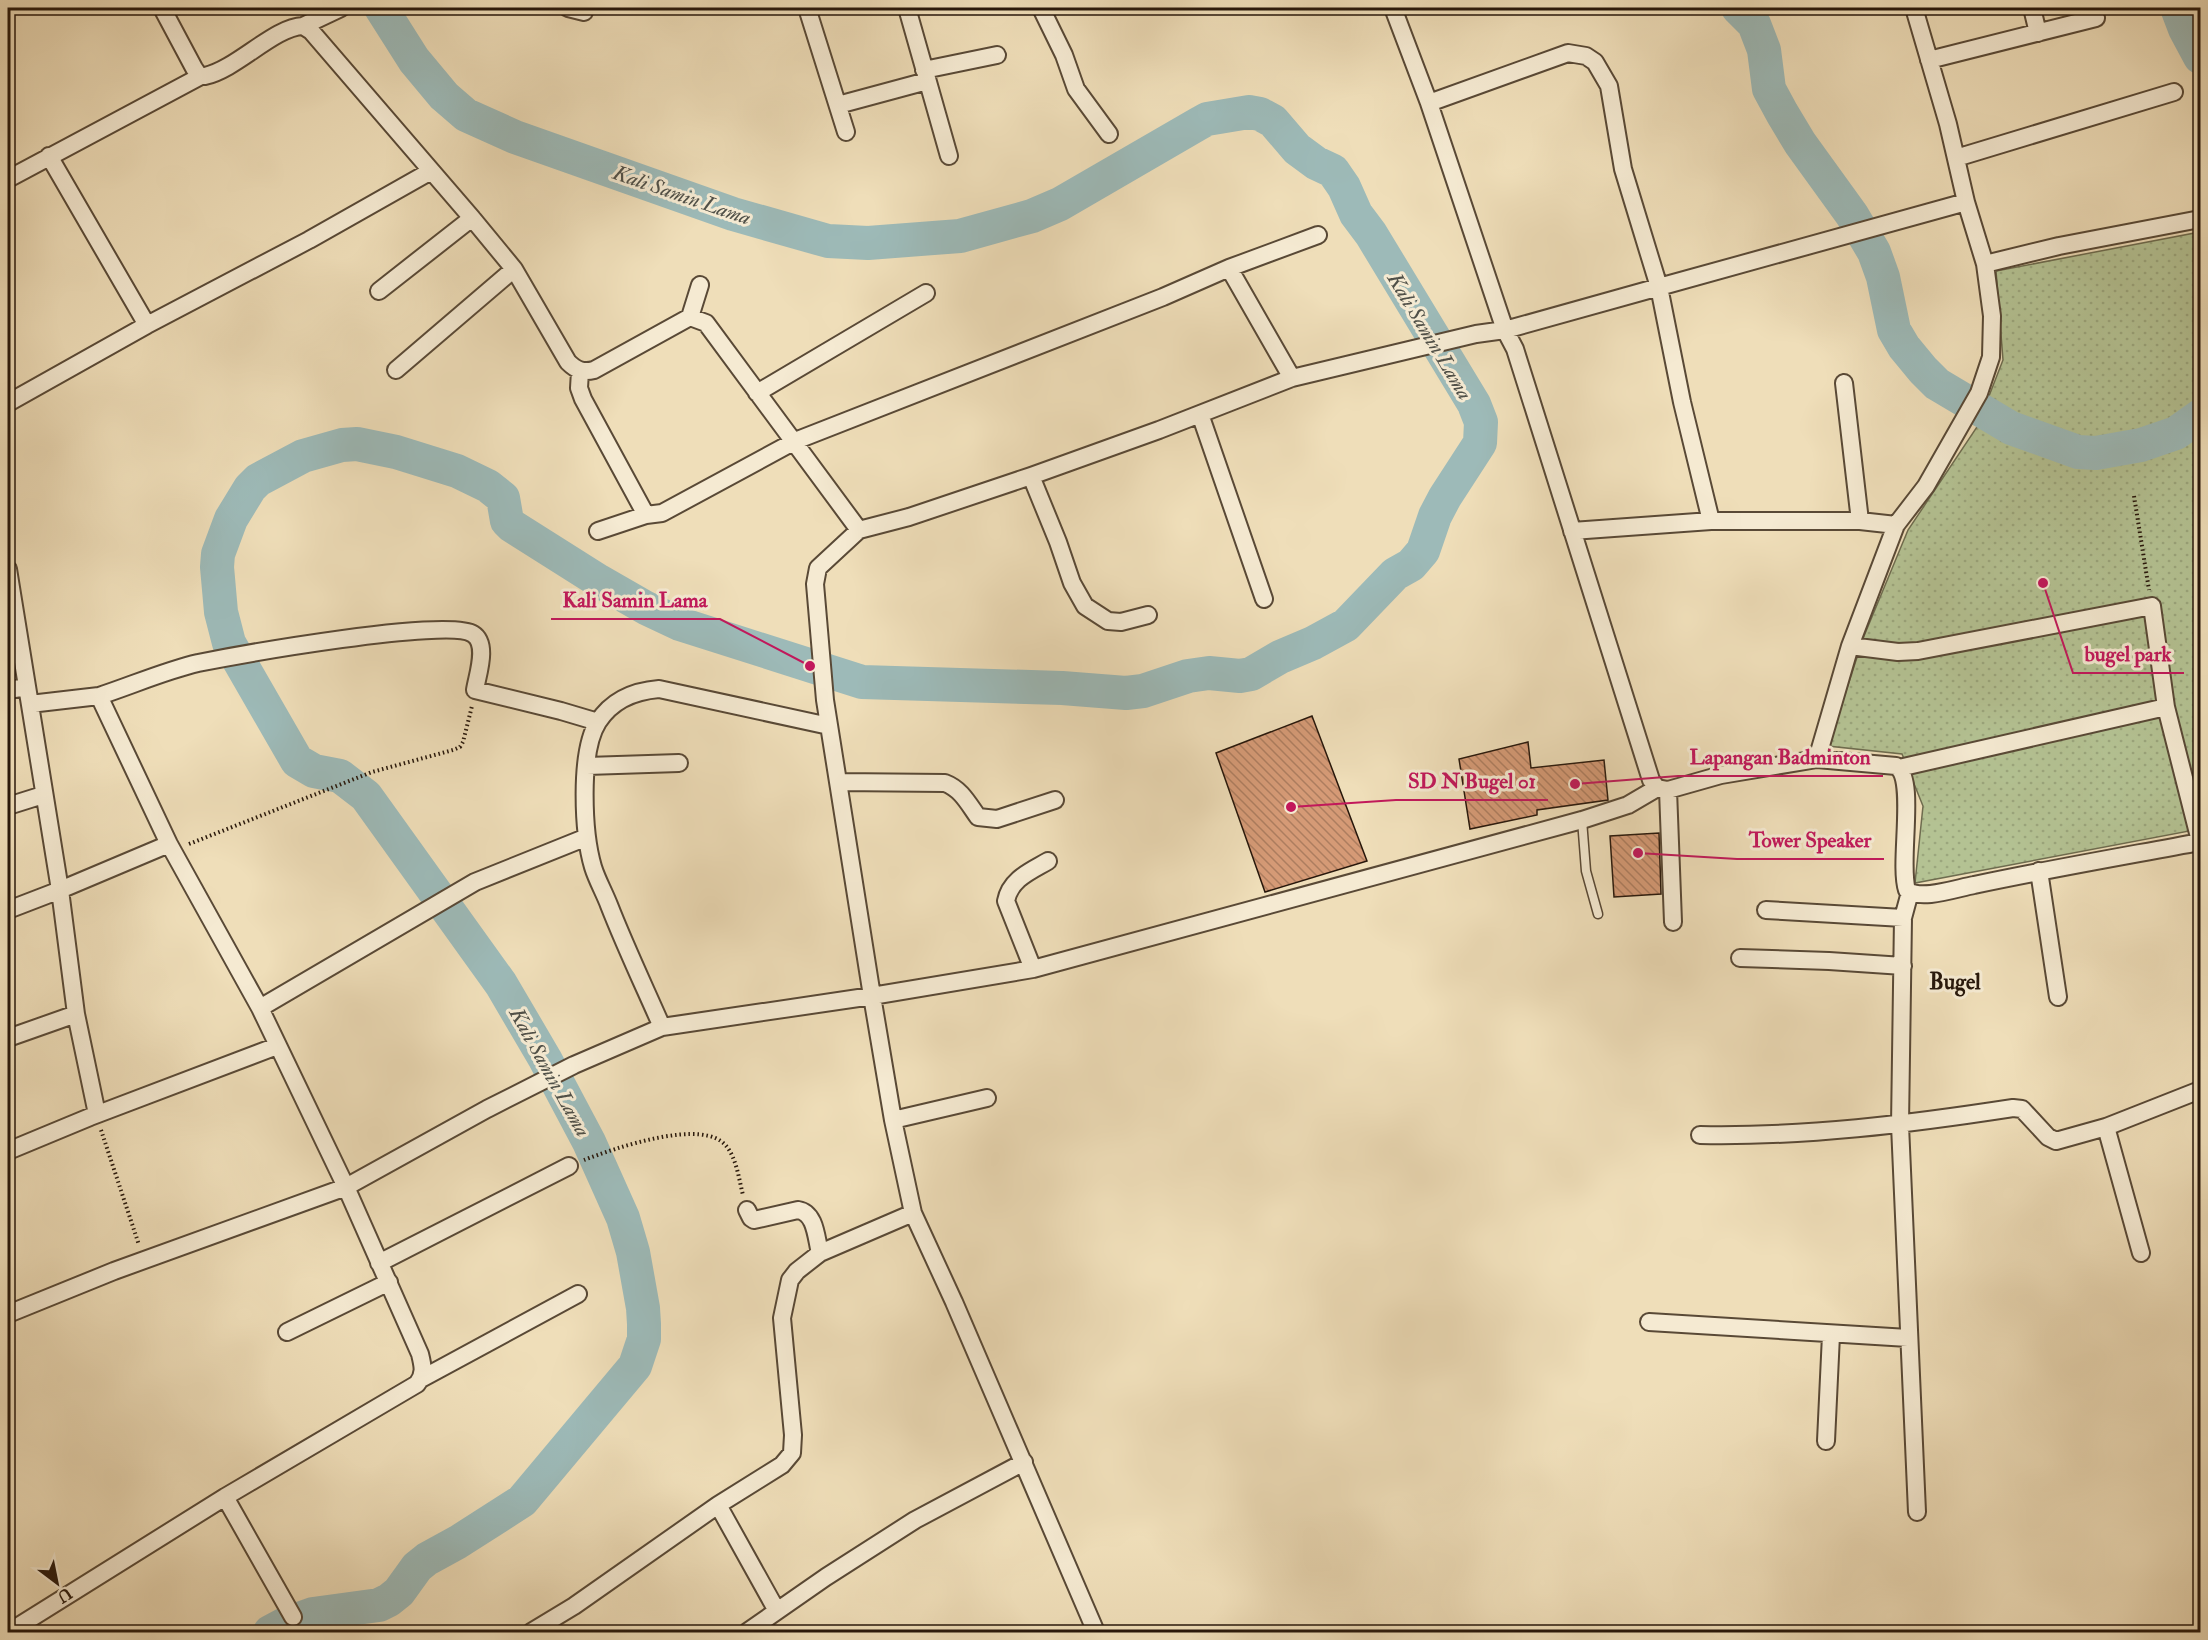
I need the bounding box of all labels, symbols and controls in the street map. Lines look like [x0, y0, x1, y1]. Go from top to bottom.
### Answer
water label: Kali Samin Lama [609, 159, 754, 232]
water label: Kali Samin Lama [1380, 267, 1478, 405]
callout: Kali Samin Lama [551, 580, 720, 619]
text: Kali Samin Lama [563, 587, 709, 614]
callout: bugel park [2073, 634, 2184, 673]
text: bugel park [2083, 641, 2172, 668]
callout: Lapangan Badminton [1678, 737, 1883, 776]
text: Lapangan Badminton [1689, 744, 1871, 771]
callout: SD N Bugel 01 [1396, 761, 1548, 800]
text: SD N Bugel 01 [1408, 768, 1536, 795]
callout: Tower Speaker [1737, 820, 1884, 859]
text: Tower Speaker [1748, 827, 1873, 854]
district label: Bugel [1929, 968, 1981, 997]
water label: Kali Samin Lama [502, 1002, 596, 1142]
north arrow [27, 1553, 87, 1613]
text: U [53, 1583, 75, 1607]

